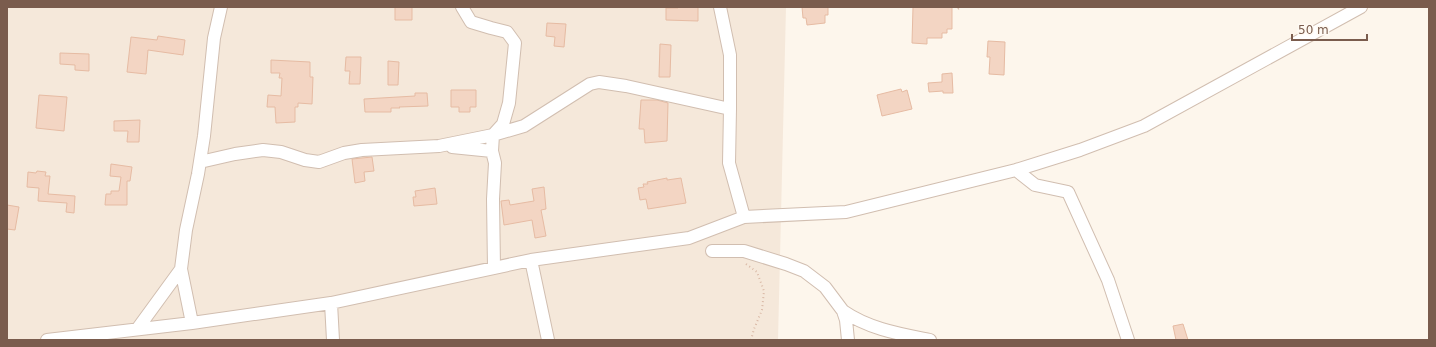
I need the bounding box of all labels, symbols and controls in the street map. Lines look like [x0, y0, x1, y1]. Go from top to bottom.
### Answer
scale bar [1292, 16, 1367, 42]
text: 50 m [1298, 23, 1329, 37]

